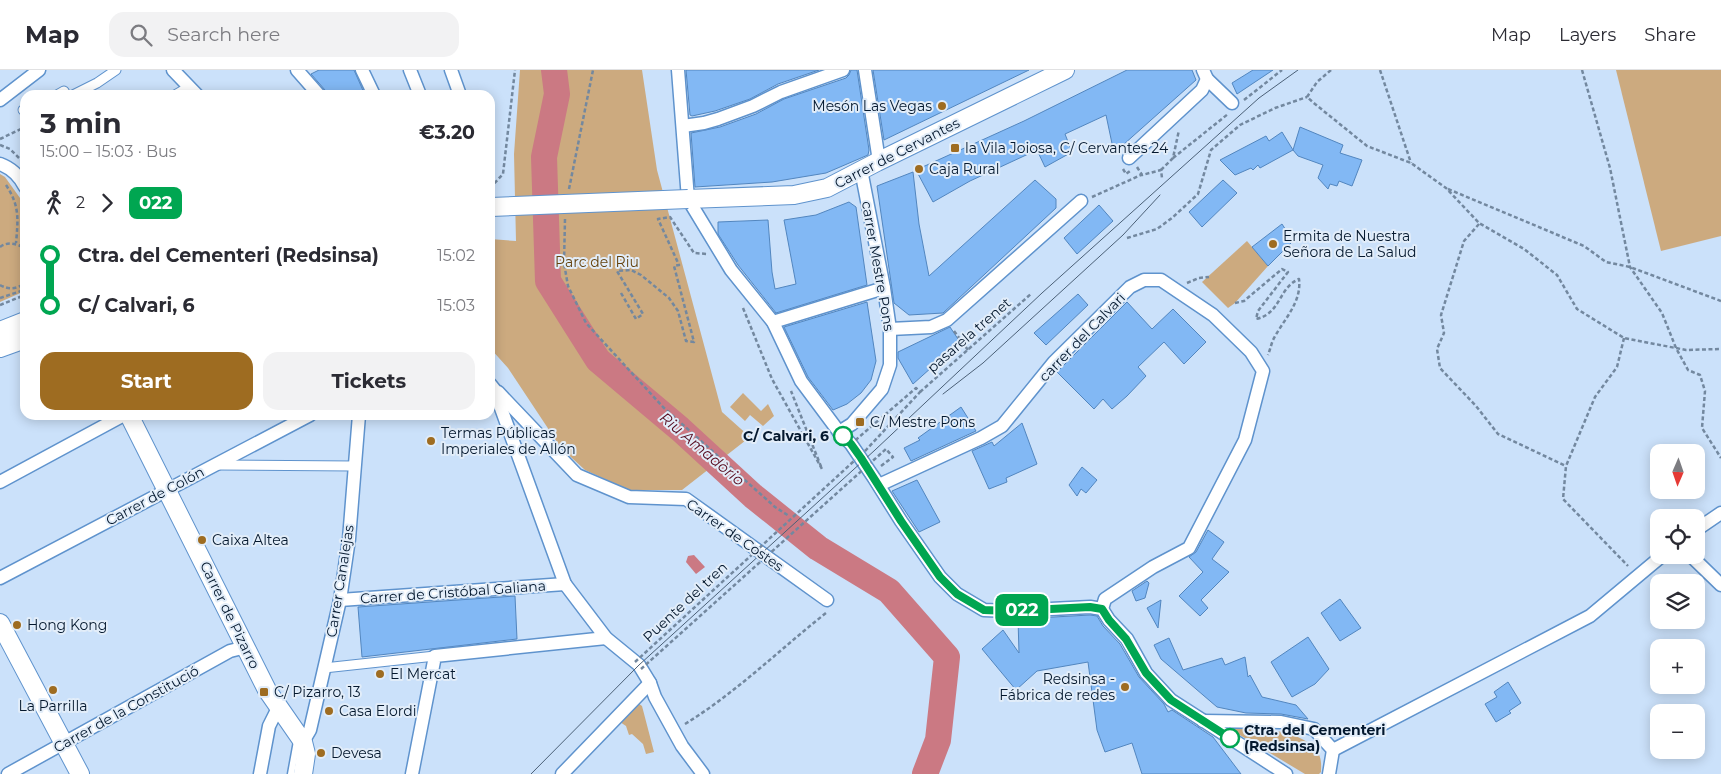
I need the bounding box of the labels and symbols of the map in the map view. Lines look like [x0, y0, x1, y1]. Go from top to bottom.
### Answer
place label: Mesón Las Vegas [812, 97, 932, 115]
marker: Mesón Las Vegas [936, 100, 948, 112]
street label: Carrer de Cervantes [831, 114, 963, 192]
place label: la Vila Joiosa, C/ Cervantes 24 [965, 139, 1169, 157]
marker: la Vila Joiosa, C/ Cervantes 24 [949, 142, 961, 154]
place label: Caja Rural [929, 160, 999, 178]
marker: Caja Rural [913, 163, 925, 175]
street label: carrer Mestre Pons [858, 200, 898, 333]
place label: Ermita de Nuestra Señora de La Salud [1283, 227, 1417, 261]
marker: Ermita de Nuestra Señora de La Salud [1267, 238, 1279, 250]
park label: Parc del Riu [555, 253, 639, 271]
street label: carrer del Calvari [1035, 289, 1129, 385]
street label: pasarela trenet [923, 293, 1015, 376]
water label: Riu Amadòrio [656, 408, 749, 490]
place label: C/ Mestre Pons [870, 413, 975, 431]
marker: C/ Mestre Pons [854, 416, 866, 428]
place label: Termas Públicas Imperiales de Allón [441, 424, 576, 458]
marker: C/ Calvari, 6 [833, 426, 853, 446]
place label: C/ Calvari, 6 [743, 427, 829, 445]
marker: Termas Públicas Imperiales de Allón [425, 435, 437, 447]
north arrow [1650, 444, 1705, 499]
street label: Carrer de Colón [103, 463, 207, 529]
street label: Carrer de Costes [683, 495, 787, 575]
street label: Carrer Canalejas [322, 523, 358, 639]
place label: Caixa Altea [212, 531, 289, 549]
marker: Caixa Altea [196, 534, 208, 546]
street label: Carrer de Pizarro [196, 558, 264, 672]
street label: Puente del tren [639, 558, 731, 646]
street label: Carrer de Cristóbal Galiana [359, 577, 547, 607]
line badge: 022 [993, 594, 1051, 626]
place label: Hong Kong [27, 616, 107, 634]
marker: Hong Kong [11, 619, 23, 631]
street label: Carrer de la Constitució [50, 661, 202, 757]
place label: El Mercat [390, 665, 456, 683]
marker: El Mercat [374, 668, 386, 680]
place label: Redsinsa - Fábrica de redes [999, 670, 1115, 704]
marker: Redsinsa - Fábrica de redes [1119, 681, 1131, 693]
place label: C/ Pizarro, 13 [274, 683, 361, 701]
marker: La Parrilla [47, 684, 59, 696]
marker: C/ Pizarro, 13 [258, 686, 270, 698]
place label: La Parrilla [19, 697, 87, 715]
place label: Casa Elordi [339, 702, 416, 720]
marker: Casa Elordi [323, 705, 335, 717]
place label: Ctra. del Cementeri (Redsinsa) [1244, 721, 1386, 755]
marker: Ctra. del Cementeri (Redsinsa) [1220, 728, 1240, 748]
place label: Devesa [331, 744, 382, 762]
marker: Devesa [315, 747, 327, 759]

